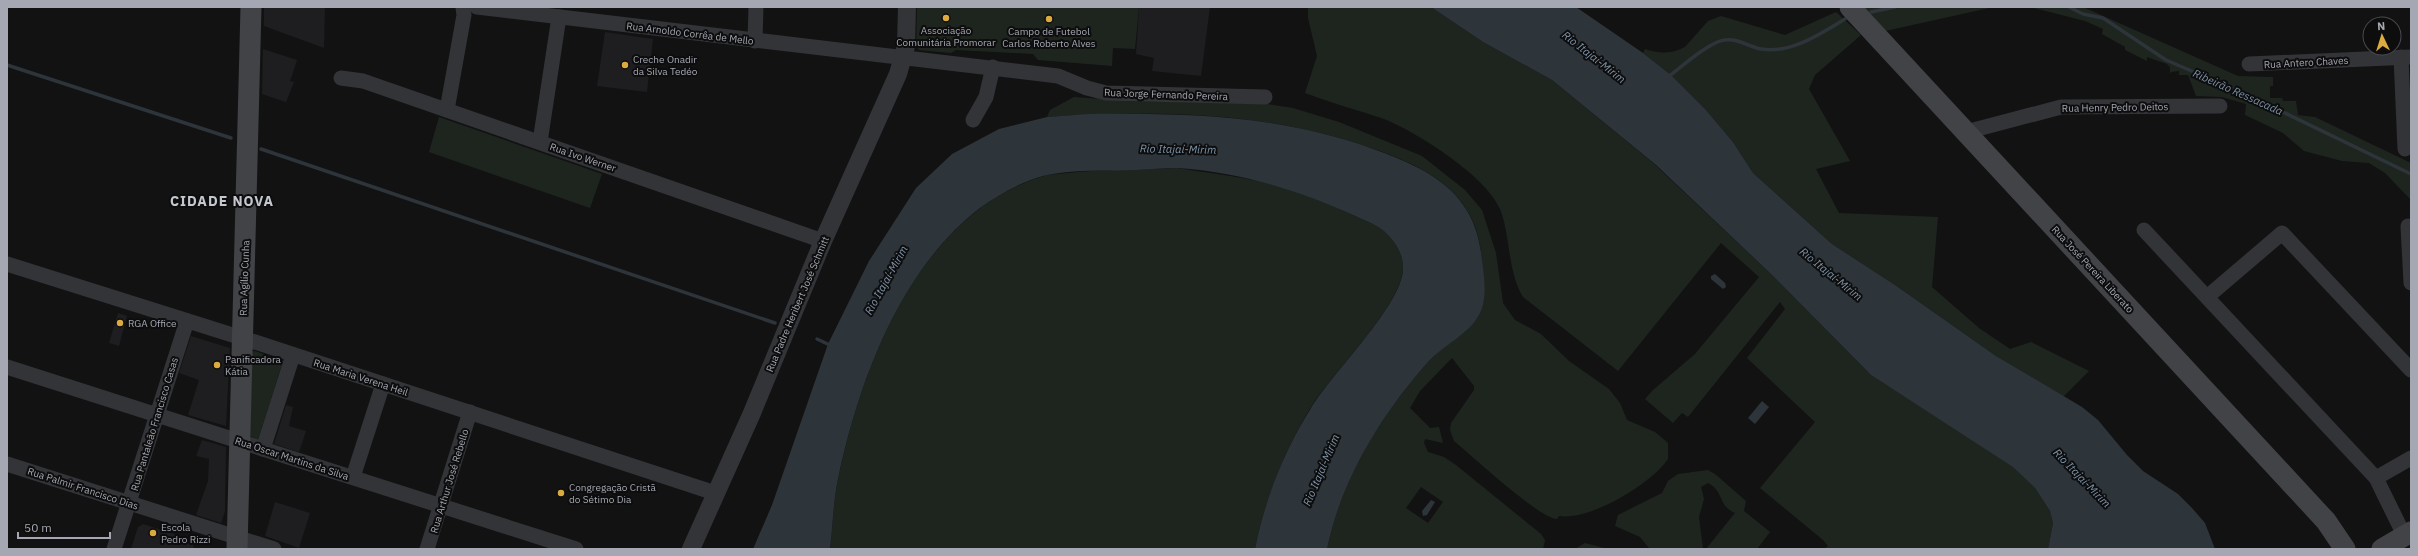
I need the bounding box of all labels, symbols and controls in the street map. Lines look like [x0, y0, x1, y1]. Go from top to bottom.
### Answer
marker: Associação Comunitária Promorar [941, 13, 951, 23]
marker: Campo de Futebol Carlos Roberto Alves [1044, 14, 1054, 24]
north arrow [2362, 16, 2402, 56]
street label: Rua Arnoldo Corrêa de Mello [626, 19, 755, 48]
text: N [2377, 19, 2386, 33]
place label: Associação Comunitária Promorar [896, 24, 996, 49]
place label: Campo de Futebol Carlos Roberto Alves [1002, 25, 1096, 50]
water label: Rio Itajaí-Mirim [1560, 28, 1628, 86]
place label: Creche Onadir da Silva Tedéo [633, 53, 698, 78]
street label: Rua Antero Chaves [2263, 54, 2349, 71]
marker: Creche Onadir da Silva Tedéo [620, 60, 630, 70]
water label: Ribeirão Ressacada [2191, 66, 2285, 118]
street label: Rua Jorge Fernando Pereira [1104, 86, 1229, 103]
street label: Rua Henry Pedro Deitos [2062, 100, 2168, 115]
street label: Rua Ivo Werner [548, 140, 618, 175]
water label: Rio Itajaí-Mirim [1140, 141, 1216, 157]
district label: CIDADE NOVA [170, 192, 274, 210]
street label: Rua José Pereira Liberato [2049, 223, 2137, 316]
street label: Rua Padre Heribert José Schmitt [763, 234, 832, 374]
street label: Rua Agílio Cunha [237, 239, 252, 316]
water label: Rio Itajaí-Mirim [861, 243, 911, 317]
water label: Rio Itajaí-Mirim [1797, 244, 1865, 304]
place label: RGA Office [128, 317, 177, 330]
marker: RGA Office [115, 318, 125, 328]
place label: Panificadora Kátia [225, 353, 282, 378]
street label: Rua Pantaleão Francisco Casas [128, 356, 181, 493]
street label: Rua Maria Verena Heil [312, 356, 410, 399]
marker: Panificadora Kátia [212, 360, 222, 370]
street label: Rua Arthur José Rebello [427, 427, 472, 535]
water label: Rio Itajaí-Mirim [1300, 432, 1342, 508]
street label: Rua Oscar Martins da Silva [233, 434, 351, 483]
water label: Rio Itajaí-Mirim [2050, 446, 2114, 510]
street label: Rua Palmir Francisco Dias [26, 464, 140, 513]
place label: Congregação Cristã do Sétimo Dia [569, 481, 656, 506]
marker: Congregação Cristã do Sétimo Dia [556, 488, 566, 498]
scale bar [18, 514, 110, 540]
text: 50 m [24, 520, 52, 535]
place label: Escola Pedro Rizzi [161, 521, 210, 546]
marker: Escola Pedro Rizzi [148, 528, 158, 538]

